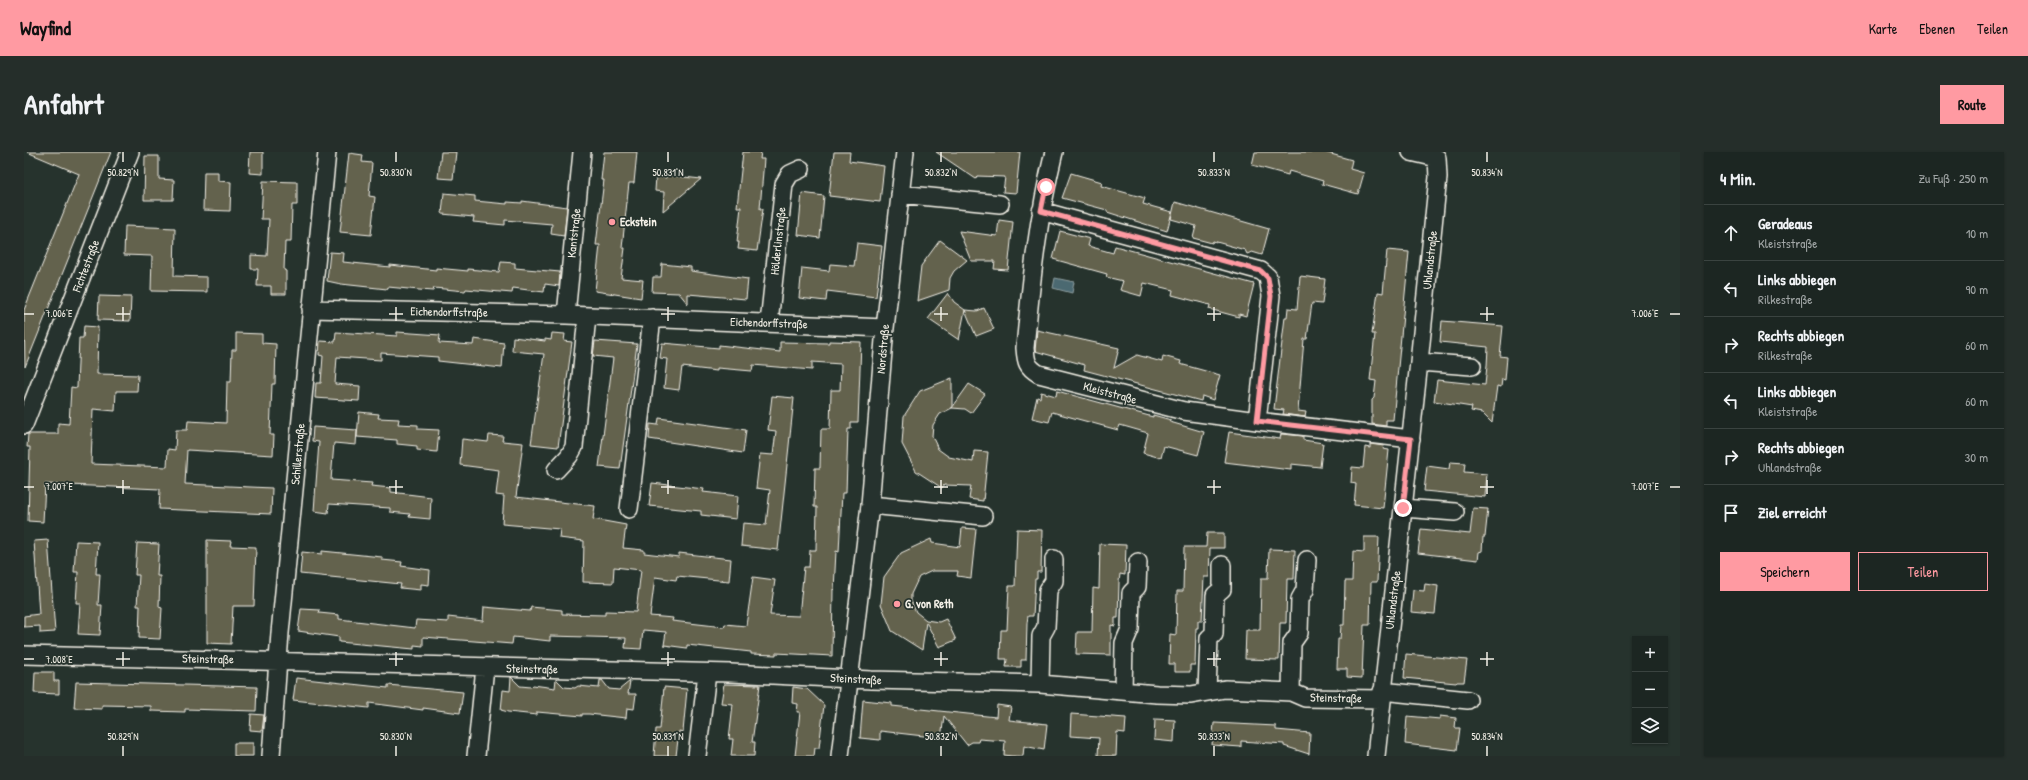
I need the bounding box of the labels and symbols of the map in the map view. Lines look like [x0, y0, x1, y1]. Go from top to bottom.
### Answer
text: 50.829°N [107, 166, 139, 179]
text: 50.830°N [380, 166, 412, 179]
text: 50.831°N [653, 166, 683, 179]
text: 50.832°N [925, 166, 957, 179]
text: 50.833°N [1198, 166, 1230, 179]
text: 50.834°N [1471, 166, 1503, 179]
route start [1037, 178, 1055, 196]
street label: Hölderlinstraße [765, 206, 790, 276]
street label: Kantstraße [562, 207, 585, 259]
place label: Eckstein [620, 213, 657, 230]
marker: Eckstein [607, 217, 617, 227]
street label: Uhlandstraße [1418, 230, 1441, 290]
street label: Fichtestraße [67, 237, 103, 295]
street label: Eichendorffstraße [410, 302, 488, 321]
text: 7.006°E [46, 307, 73, 320]
text: 7.006°E [1632, 307, 1659, 320]
street label: Eichendorffstraße [730, 313, 808, 332]
street label: Nordstraße [872, 323, 893, 374]
street label: Kleiststraße [1081, 377, 1139, 408]
street label: Schillerstraße [286, 422, 309, 485]
text: 7.007°E [45, 480, 73, 493]
text: 7.007°E [1631, 480, 1659, 493]
route end [1394, 499, 1412, 517]
street label: Uhlandstraße [1380, 569, 1405, 630]
place label: G. von Reth [905, 595, 954, 612]
marker: G. von Reth [892, 599, 902, 609]
street label: Steinstraße [182, 650, 234, 667]
text: 7.008°E [45, 653, 73, 666]
street label: Steinstraße [506, 660, 558, 677]
street label: Steinstraße [830, 669, 883, 688]
street label: Steinstraße [1310, 689, 1362, 706]
text: 50.829°N [107, 730, 139, 743]
text: 50.830°N [380, 730, 412, 743]
text: 50.831°N [653, 730, 683, 743]
text: 50.832°N [925, 730, 957, 743]
text: 50.833°N [1198, 730, 1230, 743]
text: 50.834°N [1471, 730, 1503, 743]

